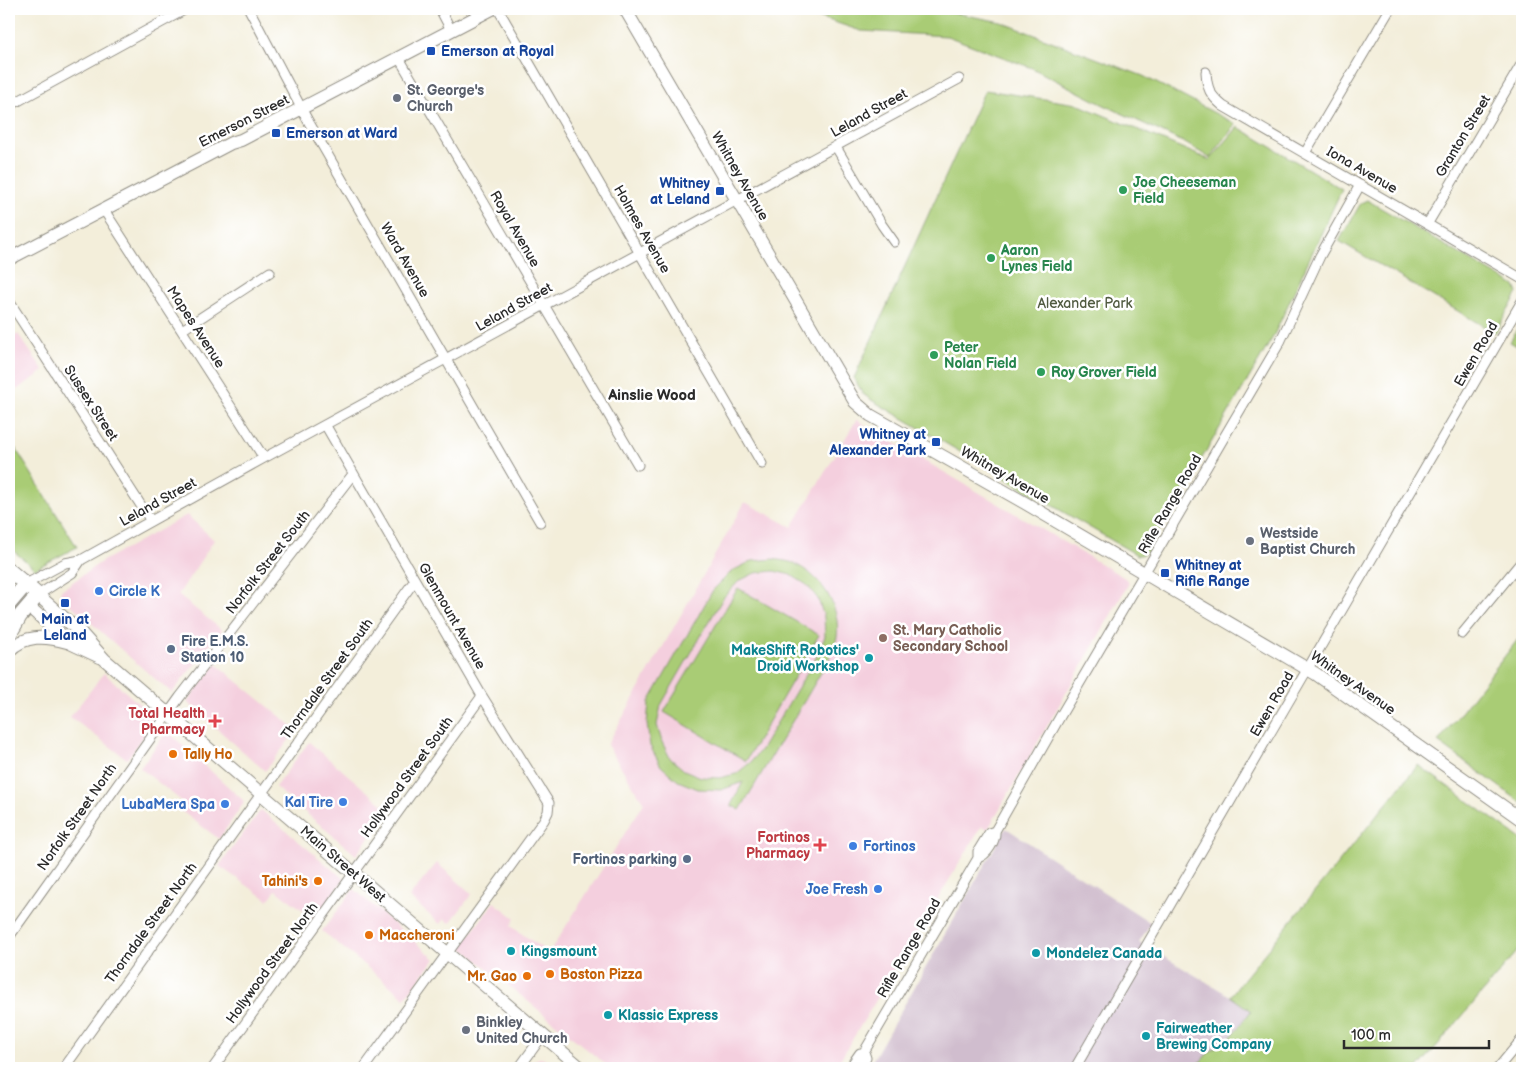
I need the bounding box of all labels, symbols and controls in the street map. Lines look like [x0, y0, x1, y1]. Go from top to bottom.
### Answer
place label: Emerson at Royal [441, 43, 554, 60]
marker: Emerson at Royal [425, 45, 437, 57]
place label: St. George's Church [407, 82, 484, 115]
street label: Leland Street [828, 85, 911, 141]
street label: Emerson Street [196, 91, 293, 151]
street label: Granton Street [1432, 91, 1495, 180]
marker: St. George's Church [391, 92, 403, 104]
place label: Emerson at Ward [286, 125, 397, 142]
marker: Emerson at Ward [270, 127, 282, 139]
street label: Whitney Avenue [708, 129, 772, 223]
street label: Iona Avenue [1324, 143, 1400, 197]
place label: Joe Cheeseman Field [1133, 174, 1236, 207]
place label: Whitney at Leland [650, 175, 711, 208]
street label: Holmes Avenue [610, 182, 674, 276]
marker: Joe Cheeseman Field [1117, 184, 1129, 196]
marker: Whitney at Leland [714, 185, 726, 197]
street label: Royal Avenue [486, 188, 544, 270]
street label: Ward Avenue [377, 220, 433, 300]
place label: Aaron Lynes Field [1000, 242, 1073, 275]
marker: Aaron Lynes Field [985, 252, 997, 264]
street label: Leland Street [473, 279, 556, 335]
street label: Mapes Avenue [163, 283, 229, 371]
park label: Alexander Park [1038, 295, 1133, 312]
street label: Ewen Road [1451, 319, 1501, 389]
place label: Peter Nolan Field [944, 339, 1017, 372]
marker: Peter Nolan Field [928, 349, 940, 361]
street label: Sussex Street [60, 362, 122, 445]
place label: Roy Grover Field [1051, 364, 1157, 381]
marker: Roy Grover Field [1035, 366, 1047, 378]
district label: Ainslie Wood [607, 386, 696, 405]
place label: Whitney at Alexander Park [828, 426, 927, 459]
marker: Whitney at Alexander Park [930, 436, 942, 448]
street label: Whitney Avenue [958, 443, 1052, 507]
street label: Rifle Range Road [1135, 451, 1205, 557]
street label: Leland Street [117, 474, 200, 530]
street label: Norfolk Street South [222, 507, 314, 617]
place label: Westside Baptist Church [1260, 525, 1355, 558]
marker: Westside Baptist Church [1244, 535, 1256, 547]
place label: Whitney at Rifle Range [1175, 557, 1249, 590]
street label: Glenmount Avenue [415, 560, 489, 672]
marker: Whitney at Rifle Range [1159, 567, 1171, 579]
place label: Circle K [109, 583, 161, 600]
marker: Circle K [93, 585, 105, 597]
marker: Main at Leland [59, 597, 71, 609]
place label: Main at Leland [41, 611, 89, 644]
street label: Thorndale Street South [277, 615, 377, 743]
place label: St. Mary Catholic Secondary School [893, 622, 1008, 655]
marker: St. Mary Catholic Secondary School [877, 632, 889, 644]
place label: Fire E.M.S. Station 10 [181, 633, 248, 666]
place label: MakeShift Robotics' Droid Workshop [731, 642, 859, 675]
marker: Fire E.M.S. Station 10 [165, 643, 177, 655]
street label: Whitney Avenue [1307, 647, 1399, 719]
marker: MakeShift Robotics' Droid Workshop [863, 652, 875, 664]
street label: Ewen Road [1247, 669, 1297, 739]
place label: Total Health Pharmacy [129, 705, 206, 738]
street label: Hollywood Street South [357, 713, 457, 841]
marker: Total Health Pharmacy [209, 715, 221, 727]
place label: Tally Ho [183, 746, 233, 763]
marker: Tally Ho [167, 748, 179, 760]
street label: Norfolk Street North [34, 760, 120, 874]
place label: Kal Tire [285, 794, 333, 811]
place label: LubaMera Spa [121, 796, 215, 813]
marker: Kal Tire [337, 796, 349, 808]
marker: LubaMera Spa [219, 798, 231, 810]
street label: Main Street West [297, 822, 390, 906]
place label: Fortinos Pharmacy [746, 829, 811, 862]
place label: Fortinos [863, 838, 916, 855]
marker: Fortinos Pharmacy [814, 839, 826, 851]
marker: Fortinos [847, 840, 859, 852]
place label: Fortinos parking [572, 851, 677, 868]
marker: Fortinos parking [681, 853, 693, 865]
street label: Thorndale Street North [101, 859, 201, 987]
place label: Tahini's [262, 873, 308, 890]
marker: Tahini's [312, 875, 324, 887]
place label: Joe Fresh [806, 881, 868, 898]
marker: Joe Fresh [872, 883, 884, 895]
street label: Rifle Range Road [874, 895, 944, 1001]
street label: Hollywood Street North [222, 899, 322, 1027]
place label: Maccheroni [379, 927, 455, 944]
marker: Maccheroni [363, 929, 375, 941]
place label: Kingsmount [521, 943, 597, 960]
marker: Kingsmount [505, 945, 517, 957]
place label: Mondelez Canada [1046, 945, 1162, 962]
marker: Mondelez Canada [1030, 947, 1042, 959]
place label: Boston Pizza [560, 966, 642, 983]
place label: Mr. Gao [467, 968, 517, 985]
marker: Boston Pizza [544, 968, 556, 980]
marker: Mr. Gao [521, 970, 533, 982]
place label: Klassic Express [618, 1007, 718, 1024]
marker: Klassic Express [602, 1009, 614, 1021]
place label: Binkley United Church [476, 1014, 568, 1047]
scale bar [1344, 1017, 1488, 1049]
place label: Fairweather Brewing Company [1156, 1020, 1272, 1053]
marker: Binkley United Church [460, 1024, 472, 1036]
text: 100 m [1351, 1026, 1391, 1045]
marker: Fairweather Brewing Company [1140, 1030, 1152, 1042]

